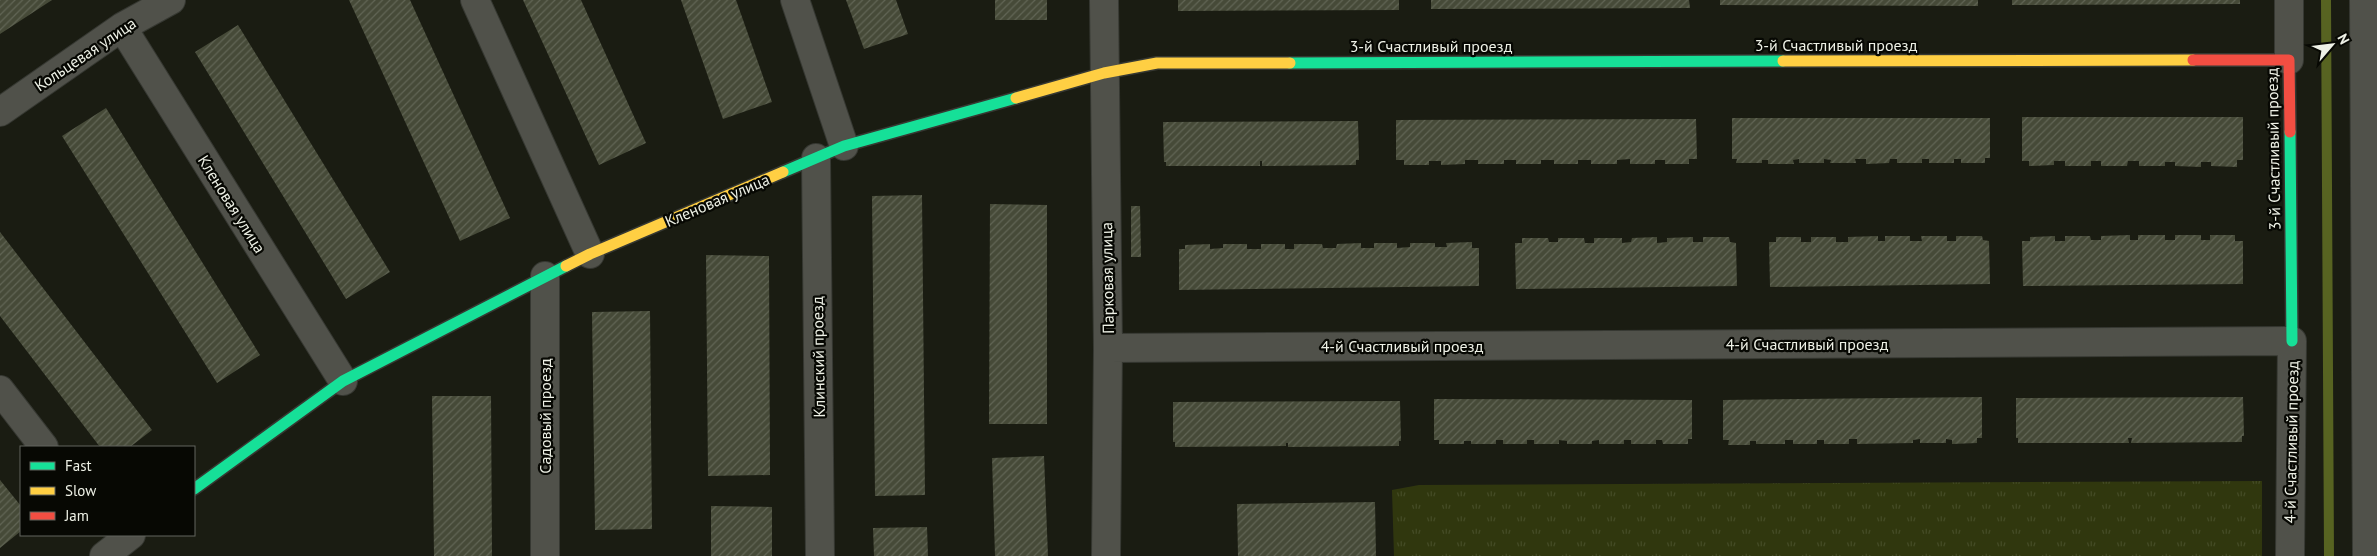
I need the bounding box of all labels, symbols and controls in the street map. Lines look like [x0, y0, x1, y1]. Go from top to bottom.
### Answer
street label: Кольцевая улица [30, 13, 140, 95]
north arrow [2307, 20, 2357, 70]
text: N [2333, 31, 2354, 47]
street label: 3-й Счастливый проезд [1755, 35, 1918, 55]
street label: 3-й Счастливый проезд [1350, 36, 1513, 56]
street label: 3-й Счастливый проезд [2262, 67, 2284, 231]
street label: Кленовая улица [194, 151, 270, 257]
street label: Кленовая улица [662, 169, 772, 231]
street label: Парковая улица [1096, 222, 1118, 334]
street label: Клинский проезд [807, 296, 829, 418]
street label: 4-й Счастливый проезд [1726, 334, 1889, 354]
street label: 4-й Счастливый проезд [1321, 336, 1484, 356]
street label: Садовый проезд [535, 358, 555, 474]
street label: 4-й Счастливый проезд [2280, 360, 2302, 524]
legend [20, 446, 195, 536]
text: Fast [65, 456, 92, 475]
text: Slow [65, 481, 96, 500]
text: Jam [64, 506, 89, 525]

